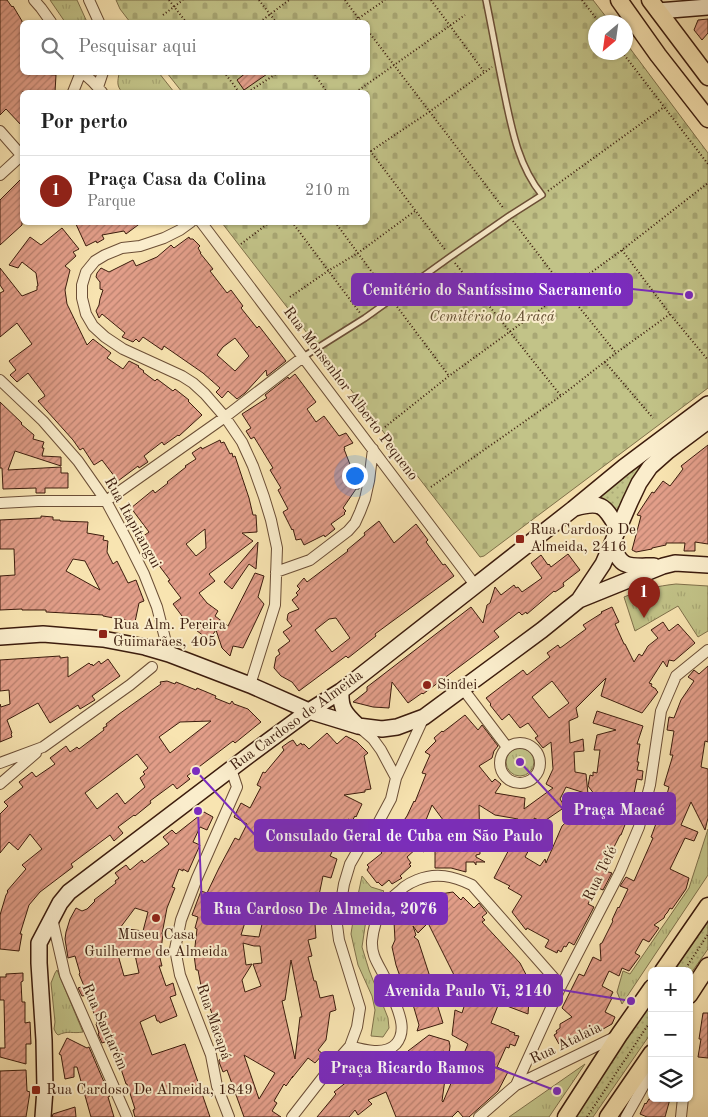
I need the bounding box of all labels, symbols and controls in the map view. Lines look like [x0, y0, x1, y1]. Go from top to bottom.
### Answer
north arrow [588, 15, 633, 60]
search box [20, 20, 370, 75]
icon: search [38, 34, 66, 62]
text: Pesquisar aqui [78, 38, 197, 57]
text: Por perto [40, 112, 128, 133]
text: Praça Casa da Colina [87, 171, 266, 190]
text: 1 [51, 183, 61, 199]
text: 210 m [305, 183, 350, 199]
text: Parque [87, 194, 136, 210]
callout: Cemitério do Santíssimo Sacramento [352, 274, 632, 305]
text: Cemitério do Santíssimo Sacramento [362, 283, 622, 299]
street label: Rua Monsenhor Alberto Pequeno [280, 304, 420, 484]
park label: Cemitério do Araçá [429, 310, 555, 325]
your location [342, 463, 368, 489]
street label: Rua Itapitangui [101, 475, 163, 571]
place label: Rua Cardoso De Almeida, 2416 [530, 523, 636, 555]
marker: Rua Cardoso De Almeida, 2416 [514, 533, 526, 545]
pin: 1 [628, 577, 660, 618]
place label: Rua Alm. Pereira Guimarães, 405 [113, 618, 227, 650]
marker: Rua Alm. Pereira Guimarães, 405 [97, 628, 109, 640]
street label: Rua Cardoso de Almeida [228, 668, 367, 774]
place label: Sindei [437, 678, 477, 693]
marker: Sindei [421, 679, 433, 691]
callout: Praça Macaé [563, 793, 675, 824]
text: Praça Macaé [573, 803, 665, 819]
callout: Consulado Geral de Cuba em São Paulo [255, 820, 552, 851]
text: Consulado Geral de Cuba em São Paulo [265, 829, 543, 845]
street label: Rua Tefé [581, 844, 621, 904]
callout: Rua Cardoso De Almeida, 2076 [202, 893, 447, 924]
text: Rua Cardoso De Almeida, 2076 [213, 902, 437, 918]
marker: Museu Casa Guilherme de Almeida [150, 912, 162, 924]
place label: Museu Casa Guilherme de Almeida [84, 928, 228, 960]
map controls [648, 967, 693, 1102]
button: + [648, 967, 693, 1012]
callout: Avenida Paulo Vi, 2140 [375, 975, 562, 1006]
street label: Rua Santarém [78, 982, 130, 1073]
street label: Rua Macapá [193, 982, 233, 1063]
text: Avenida Paulo Vi, 2140 [384, 984, 552, 1000]
button: − [648, 1012, 693, 1057]
street label: Rua Atalaia [528, 1020, 605, 1068]
callout: Praça Ricardo Ramos [320, 1052, 494, 1083]
button: layers [648, 1057, 693, 1102]
text: Praça Ricardo Ramos [330, 1061, 484, 1077]
place label: Rua Cardoso De Almeida, 1849 [46, 1083, 253, 1098]
marker: Rua Cardoso De Almeida, 1849 [30, 1084, 42, 1096]

